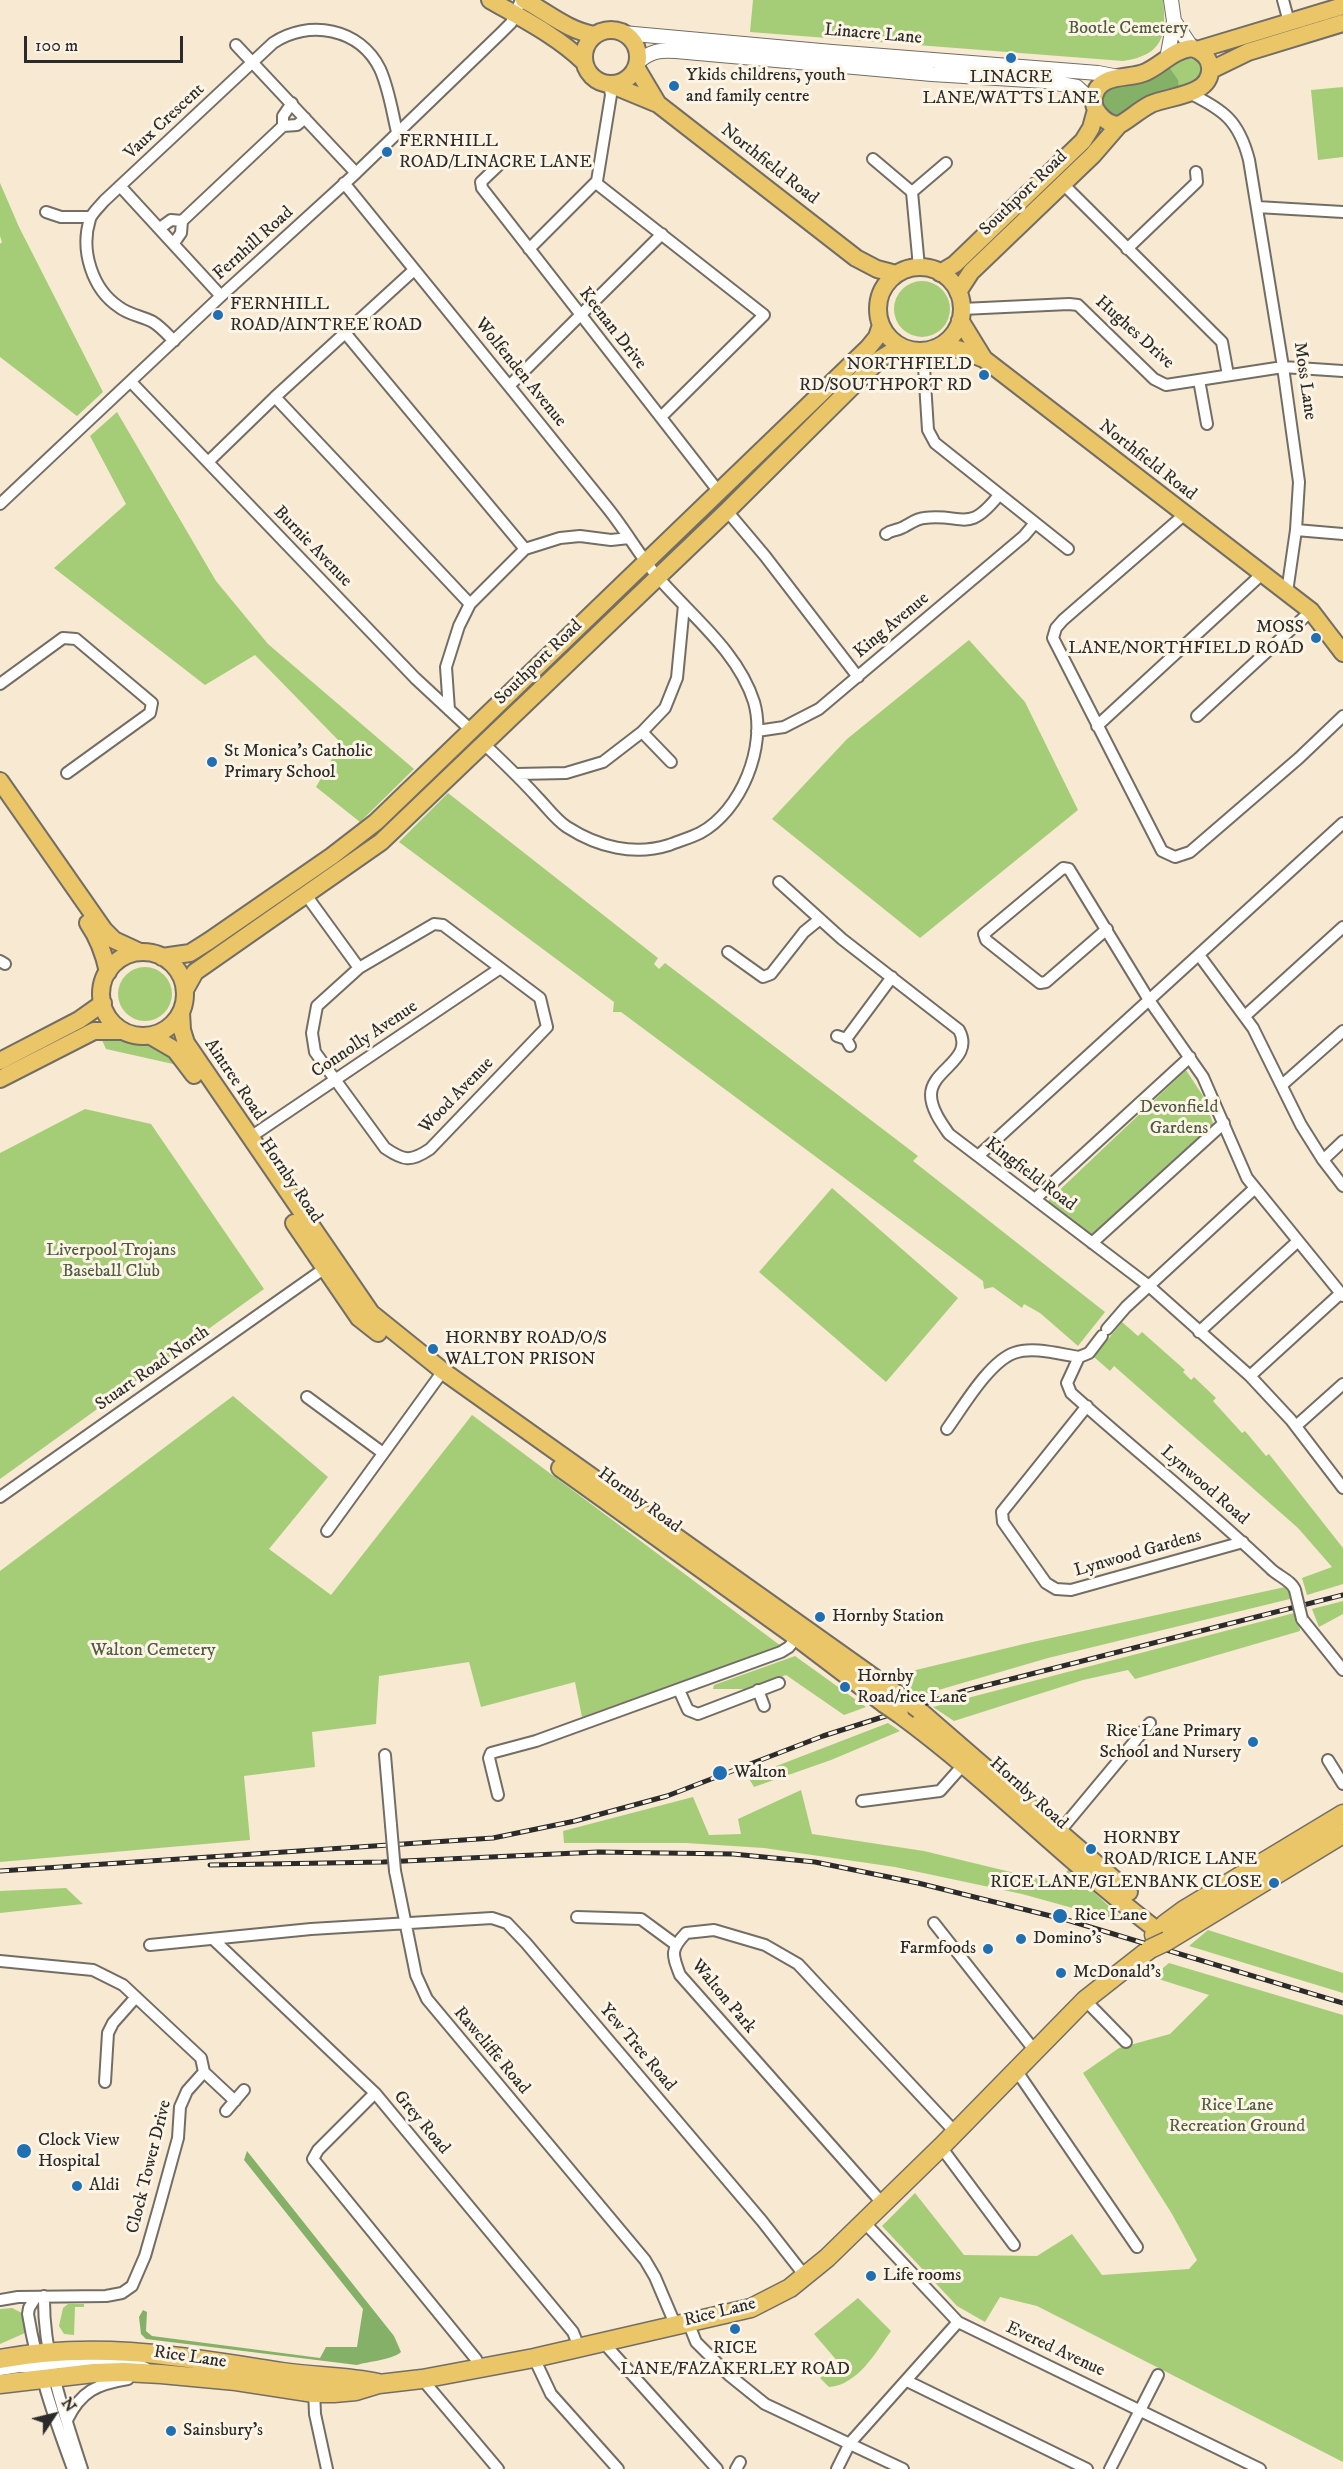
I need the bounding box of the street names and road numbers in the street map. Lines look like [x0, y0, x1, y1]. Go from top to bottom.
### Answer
street label: Linacre Lane [823, 20, 923, 50]
street label: Vaux Crescent [120, 79, 210, 165]
street label: Northfield Road [716, 120, 822, 210]
street label: Southport Road [976, 147, 1072, 241]
street label: Fernhill Road [210, 202, 298, 286]
street label: Keenan Drive [573, 284, 651, 374]
street label: Hughes Drive [1090, 292, 1178, 374]
street label: Wolfenden Avenue [470, 314, 570, 432]
street label: Moss Lane [1288, 341, 1320, 421]
street label: Northfield Road [1094, 416, 1200, 506]
street label: Burnie Avenue [268, 502, 356, 592]
street label: King Avenue [850, 588, 934, 664]
street label: Southport Road [491, 616, 587, 710]
street label: Connolly Avenue [308, 997, 422, 1083]
street label: Aintree Road [199, 1035, 269, 1125]
street label: Wood Avenue [415, 1053, 499, 1139]
street label: Hornby Road [254, 1134, 326, 1228]
street label: Kingfield Road [980, 1134, 1080, 1216]
street label: Stuart Road North [92, 1322, 214, 1416]
street label: Lynwood Road [1156, 1442, 1252, 1530]
street label: Hornby Road [593, 1464, 685, 1538]
street label: Lynwood Gardens [1072, 1526, 1204, 1582]
street label: Hornby Road [984, 1753, 1072, 1835]
street label: Walton Park [686, 1956, 760, 2038]
street label: Yew Tree Road [594, 2000, 680, 2096]
street label: Rawcliffe Road [448, 2003, 534, 2099]
street label: Grey Road [388, 2087, 454, 2159]
street label: Clock Tower Drive [123, 2098, 177, 2236]
street label: Rice Lane [682, 2294, 758, 2332]
street label: Evered Avenue [1002, 2318, 1108, 2382]
street label: Rice Lane [152, 2342, 228, 2374]

